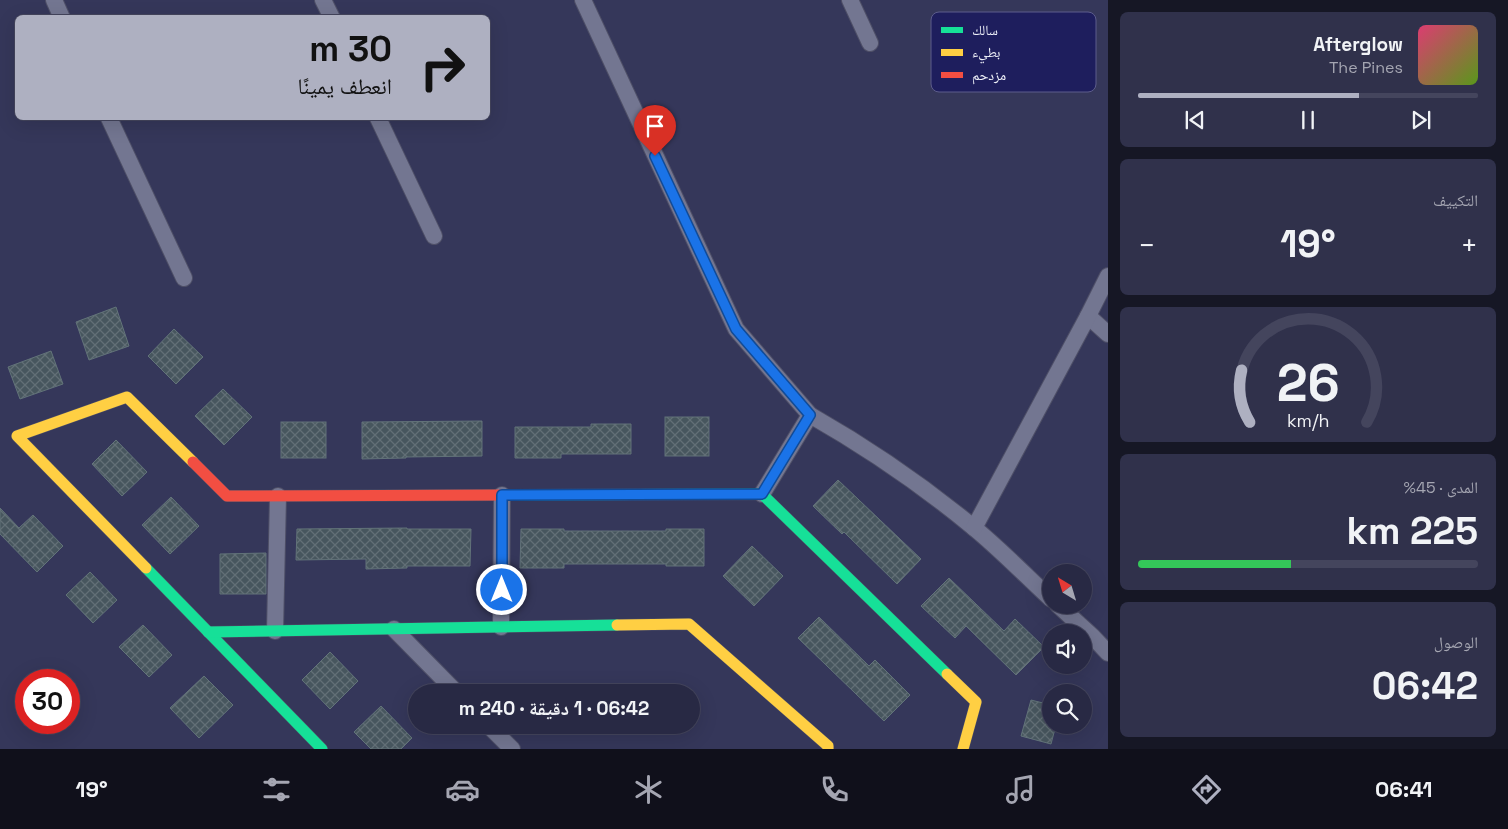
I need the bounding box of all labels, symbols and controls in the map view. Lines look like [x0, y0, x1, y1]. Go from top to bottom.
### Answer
legend [931, 12, 1096, 92]
text: سالك [972, 21, 998, 39]
text: 30 m [309, 27, 392, 71]
text: Afterglow [1313, 32, 1403, 57]
icon: right [410, 35, 475, 100]
text: بطيء [972, 43, 1001, 64]
text: The Pines [1329, 57, 1403, 78]
text: مزدحم [972, 66, 1006, 85]
text: انعطف يمينًا [298, 72, 392, 100]
pin [634, 105, 676, 156]
icon: previous [1181, 106, 1209, 134]
icon: pause [1294, 106, 1322, 134]
icon: next [1407, 106, 1435, 134]
icon: arrive [641, 112, 669, 140]
text: التكييف [1433, 190, 1478, 211]
text: 19° [1280, 220, 1336, 268]
text: − [1138, 227, 1155, 263]
text: + [1461, 227, 1478, 263]
text: 26 [1276, 350, 1340, 416]
text: km/h [1287, 409, 1329, 432]
text: المدى · 45% [1404, 477, 1478, 498]
text: 225 km [1347, 507, 1478, 555]
position arrow [475, 563, 527, 615]
north arrow [1042, 564, 1092, 614]
map controls [1042, 564, 1092, 734]
button: sound [1042, 624, 1092, 674]
text: الوصول [1434, 632, 1478, 653]
text: 06:42 [1372, 662, 1478, 710]
speed limit sign: 30 [15, 669, 80, 734]
button: search [1042, 684, 1092, 734]
text: 06:42 · 1 دقيقة · 240 m [459, 696, 649, 721]
icon: filters [259, 772, 294, 807]
icon: car [445, 772, 480, 807]
icon: climate [631, 772, 666, 807]
icon: phone [817, 772, 852, 807]
icon: music [1003, 772, 1038, 807]
icon: directions [1189, 772, 1224, 807]
text: 19° [76, 775, 108, 803]
text: 06:41 [1375, 775, 1432, 803]

